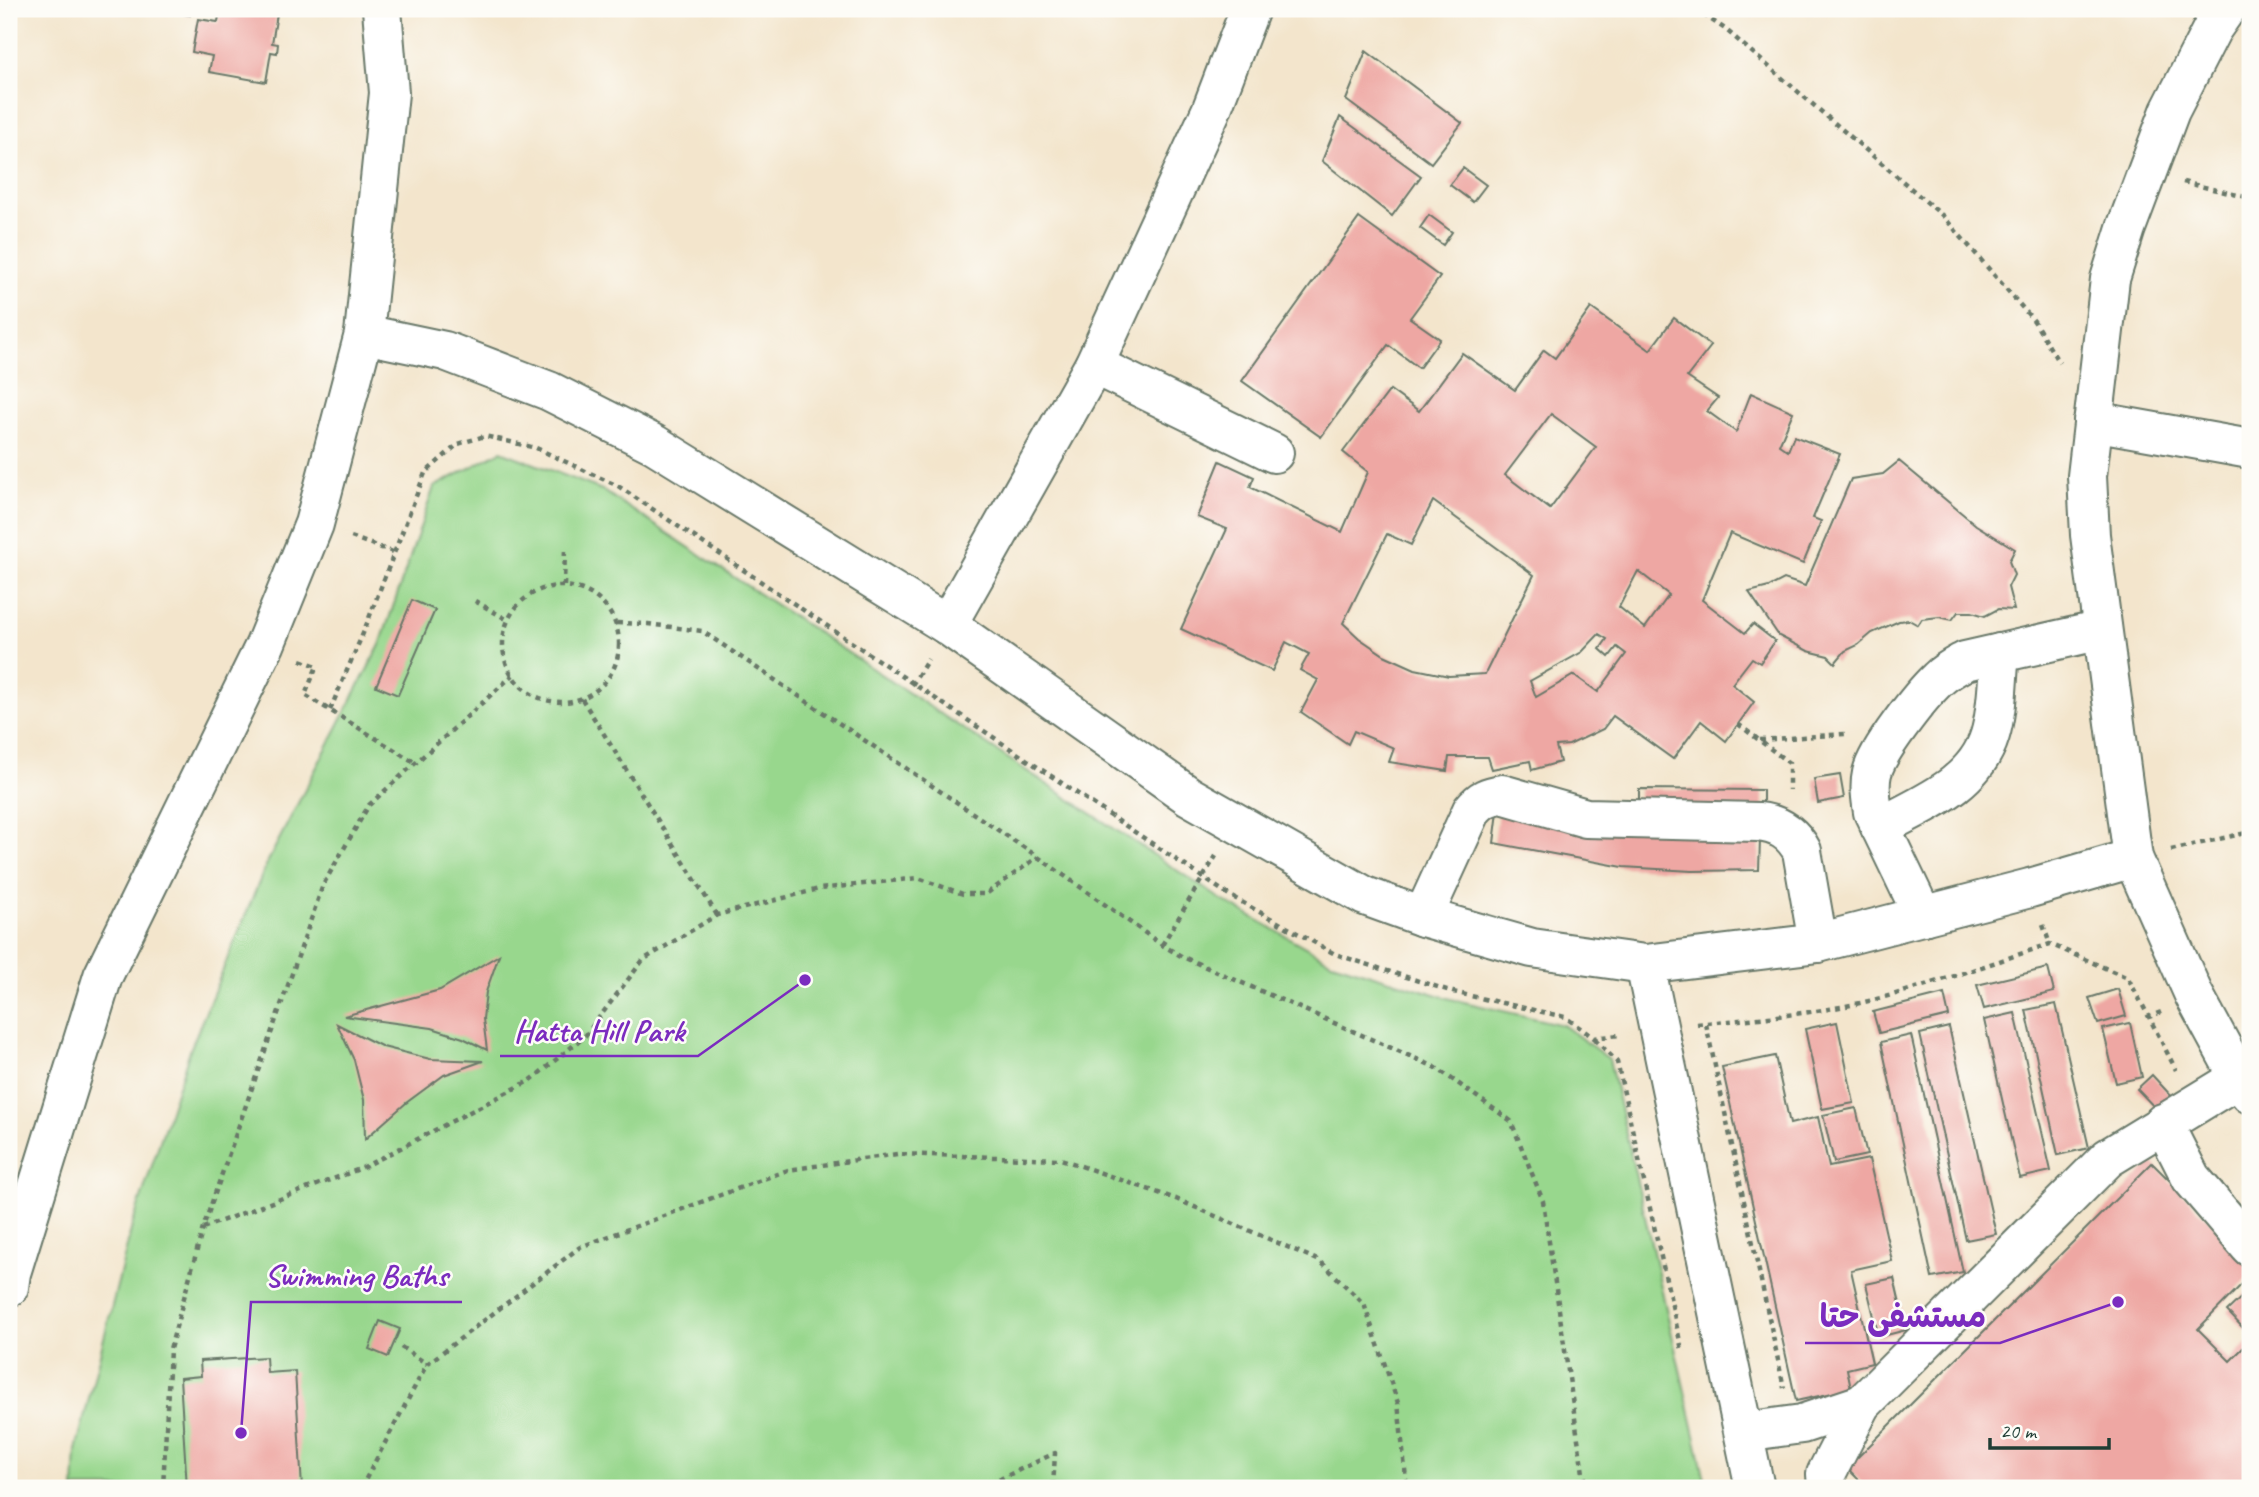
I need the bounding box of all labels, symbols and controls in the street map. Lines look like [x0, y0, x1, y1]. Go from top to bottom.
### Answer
callout: Hatta Hill Park [500, 1003, 698, 1056]
text: Hatta Hill Park [514, 1010, 687, 1051]
callout: Swimming Baths [251, 1249, 462, 1302]
text: Swimming Baths [264, 1255, 451, 1296]
callout: مستشفى حتا [1805, 1290, 2000, 1343]
text: مستشفى حتا [1820, 1296, 1986, 1337]
scale bar [1990, 1406, 2108, 1450]
text: 20 m [2000, 1418, 2038, 1444]

